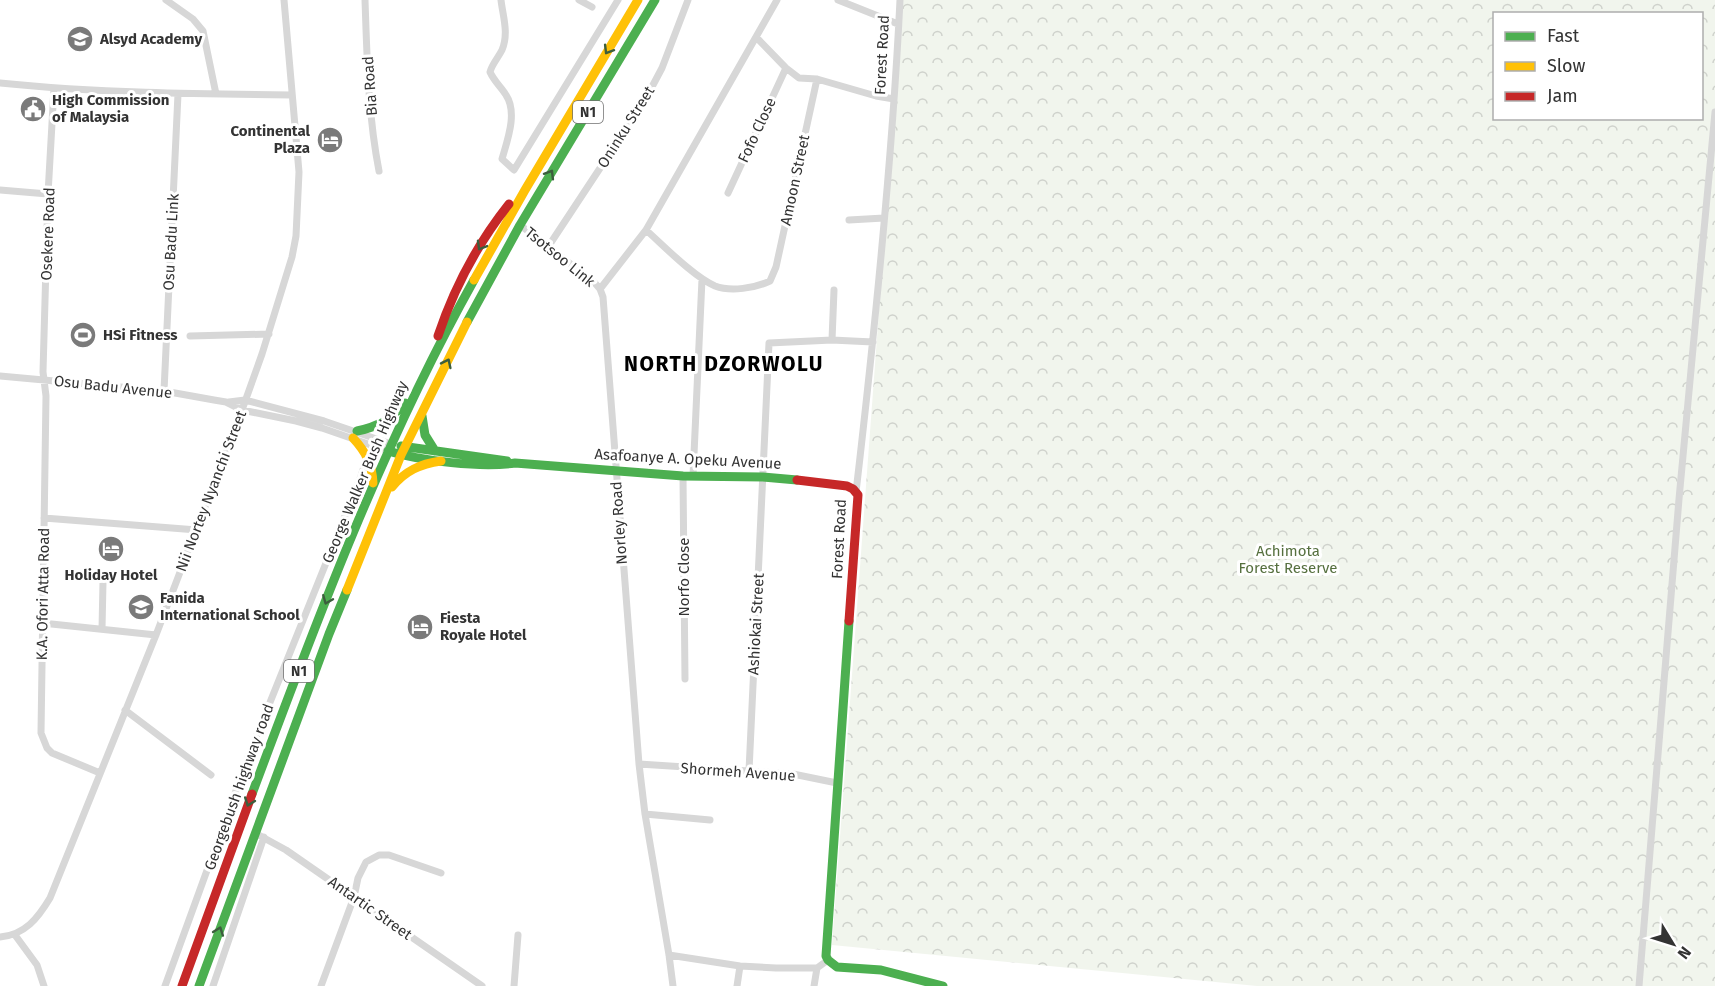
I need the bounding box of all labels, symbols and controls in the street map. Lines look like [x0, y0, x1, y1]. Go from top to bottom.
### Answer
legend [1493, 12, 1703, 120]
street label: Forest Road [871, 15, 893, 95]
school or university icon: Alsyd Academy [65, 24, 95, 54]
text: Fast [1547, 25, 1580, 47]
place label: Alsyd Academy [99, 30, 202, 48]
one-way arrow [604, 44, 616, 54]
street label: Bia Road [359, 55, 381, 117]
text: Slow [1547, 55, 1586, 77]
street label: Oninku Street [594, 82, 659, 171]
text: Jam [1547, 85, 1578, 107]
place label: High Commission of Malaysia [52, 91, 169, 126]
public building icon: High Commission of Malaysia [18, 94, 48, 124]
street label: Fofo Close [734, 95, 780, 165]
road number: N1 [573, 101, 603, 123]
place label: Continental Plaza [231, 122, 311, 157]
hotel icon: Continental Plaza [315, 125, 345, 155]
street label: Amoon Street [777, 132, 814, 227]
one-way arrow [543, 170, 555, 180]
street label: Osekere Road [37, 187, 59, 281]
street label: Osu Badu Link [159, 193, 183, 291]
street label: Tsotsoo Link [521, 223, 599, 291]
one-way arrow [476, 240, 488, 251]
sports icon: HSi Fitness [68, 320, 98, 350]
place label: HSi Fitness [103, 326, 178, 344]
district label: NORTH DZORWOLU [624, 351, 824, 377]
one-way arrow [439, 358, 451, 369]
street label: Osu Badu Avenue [53, 372, 173, 402]
street label: George Walker Bush Highway [318, 378, 412, 566]
street label: Nii Nortey Nyanchi Street [172, 407, 250, 574]
street label: Asafoanye A. Opeku Avenue [594, 445, 782, 473]
street label: Norley Road [607, 481, 631, 565]
street label: Forest Road [828, 499, 850, 579]
street label: K.A. Ofori Atta Road [33, 527, 53, 661]
hotel icon: Holiday Hotel [96, 534, 126, 564]
street label: Norfo Close [675, 538, 693, 616]
park label: Achimota Forest Reserve [1238, 542, 1338, 577]
place label: Holiday Hotel [65, 566, 158, 584]
street label: Ashiokai Street [744, 572, 768, 675]
place label: Fanida International School [160, 589, 300, 624]
school or university icon: Fanida International School [126, 592, 156, 622]
one-way arrow [322, 594, 334, 605]
place label: Fiesta Royale Hotel [440, 609, 527, 644]
hotel icon: Fiesta Royale Hotel [405, 612, 435, 642]
road number: N1 [284, 660, 314, 682]
street label: Georgebush highway road [201, 701, 277, 873]
street label: Shormeh Avenue [680, 759, 796, 785]
one-way arrow [244, 796, 257, 807]
street label: Antartic Street [325, 872, 416, 944]
north arrow [1643, 914, 1703, 974]
one-way arrow [212, 926, 225, 937]
text: N [1674, 943, 1695, 963]

